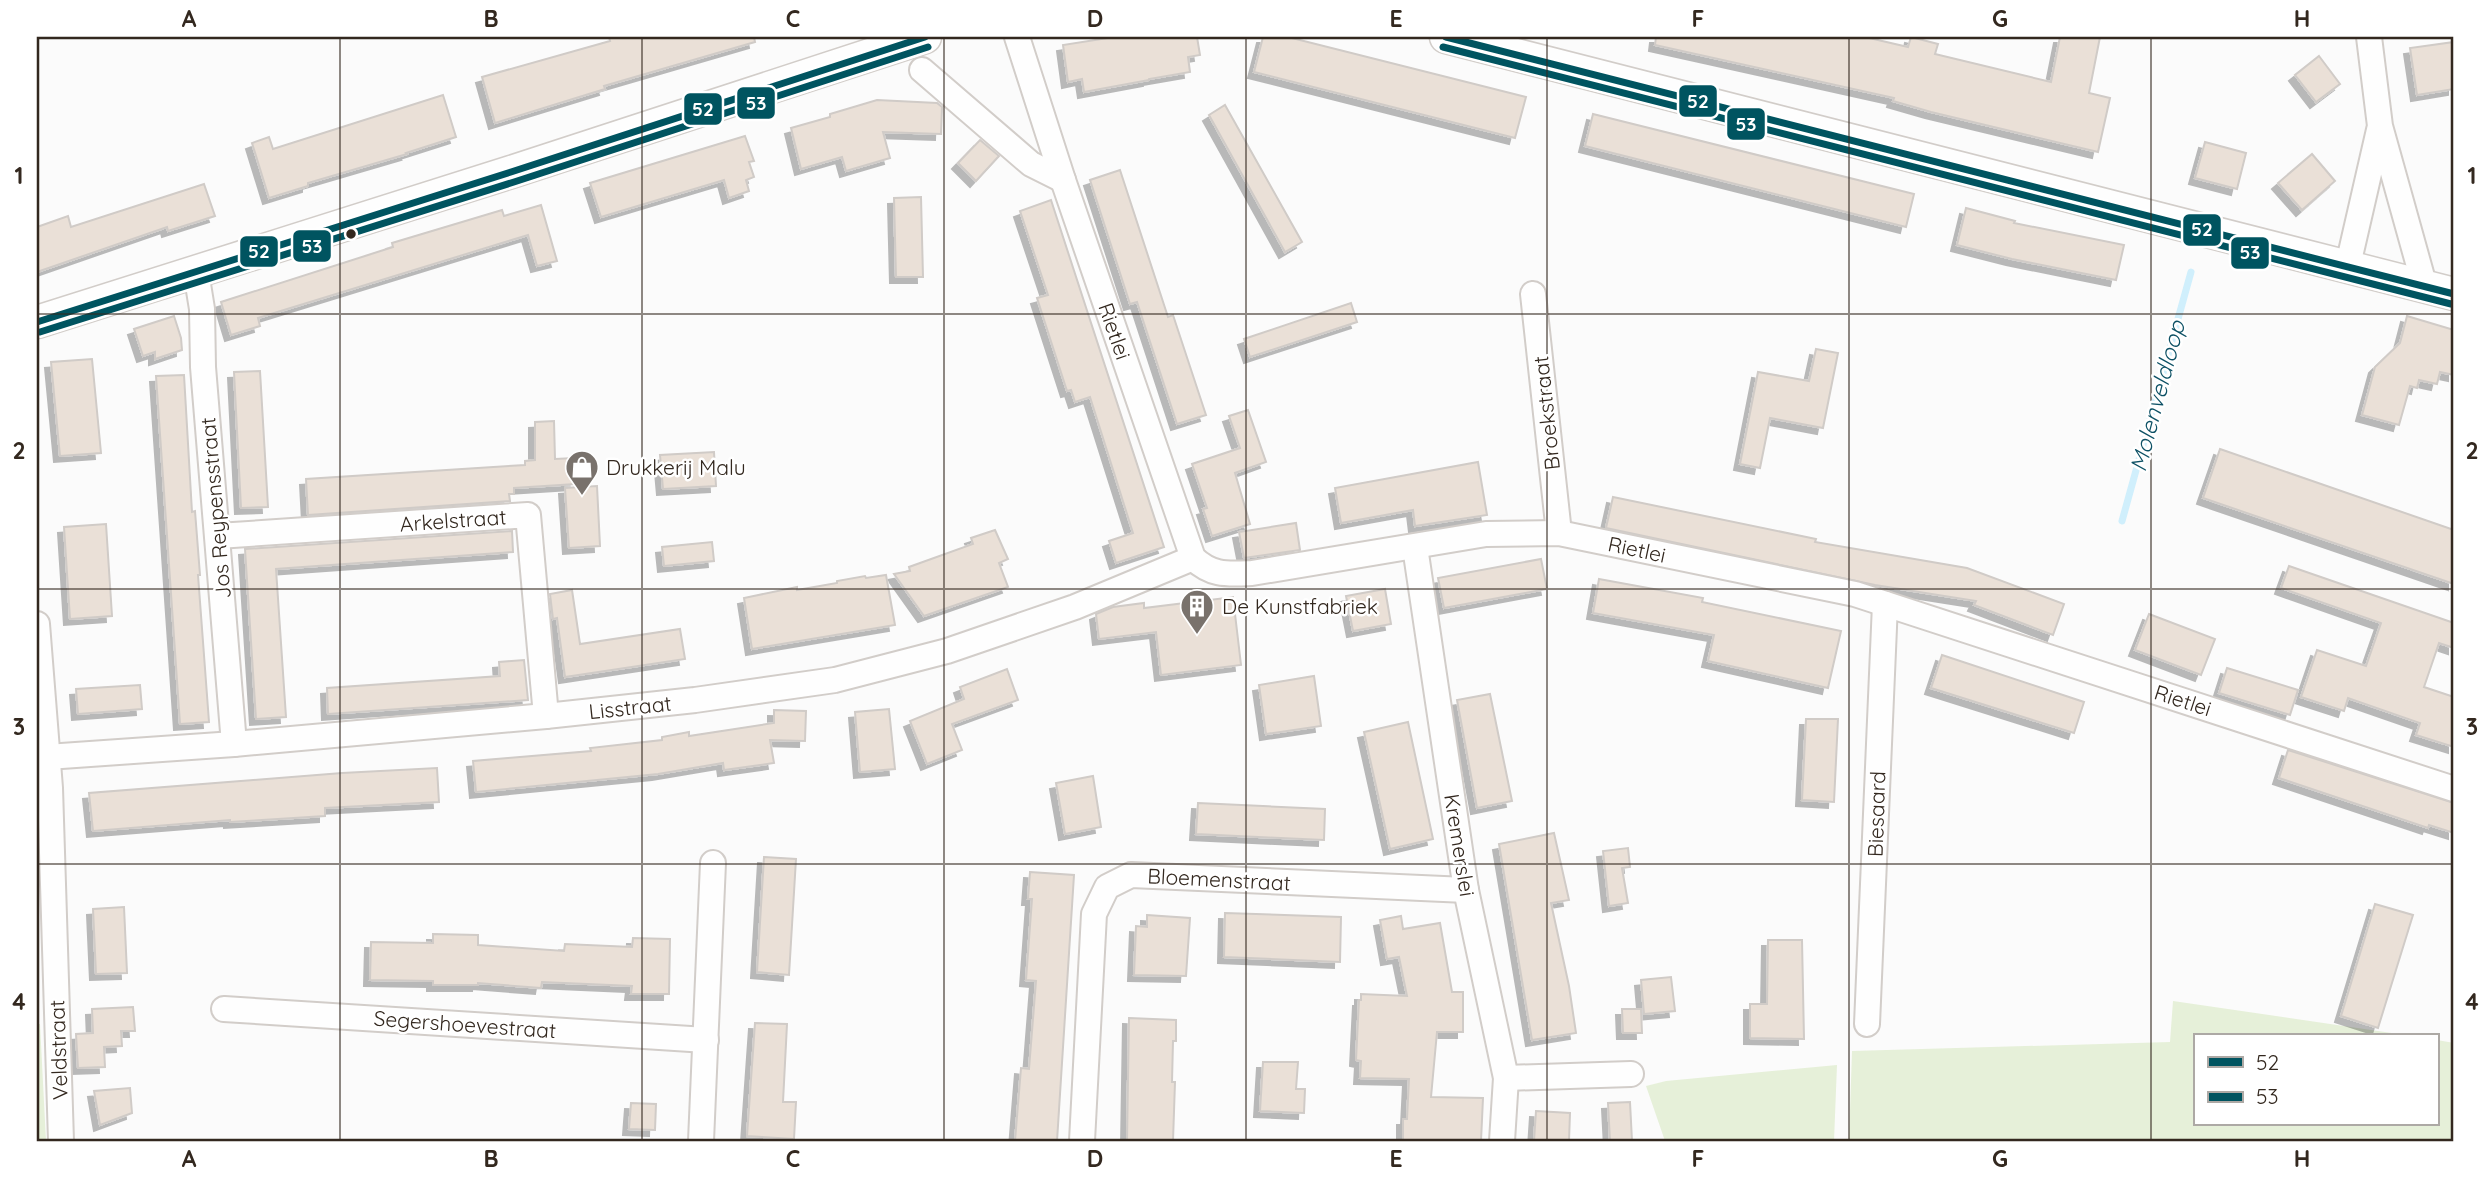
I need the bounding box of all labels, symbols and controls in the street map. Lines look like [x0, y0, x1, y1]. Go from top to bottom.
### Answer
text: A [182, 4, 197, 33]
text: B [483, 4, 499, 33]
text: C [786, 4, 800, 33]
text: D [1087, 4, 1103, 33]
text: E [1389, 4, 1403, 33]
text: F [1692, 4, 1704, 33]
text: G [1992, 4, 2008, 33]
text: H [2294, 4, 2310, 33]
line badge: 52 [1678, 84, 1718, 118]
line badge: 53 [736, 86, 776, 120]
text: 52 [1687, 89, 1709, 113]
text: 53 [745, 91, 767, 115]
line badge: 52 [683, 92, 723, 126]
text: 52 [692, 97, 714, 121]
line badge: 53 [1726, 107, 1766, 141]
text: 53 [1735, 112, 1757, 136]
text: 1 [15, 161, 23, 190]
text: 1 [2468, 161, 2476, 190]
line badge: 52 [2182, 213, 2222, 247]
text: 52 [2191, 217, 2213, 241]
unlabelled marker [344, 227, 358, 241]
line badge: 53 [292, 229, 332, 263]
text: 53 [301, 234, 323, 258]
line badge: 52 [239, 235, 279, 268]
line badge: 53 [2230, 236, 2270, 270]
text: 52 [248, 239, 270, 263]
text: 53 [2239, 240, 2261, 264]
street label: Rietlei [1093, 299, 1137, 363]
water label: Molenveldloop [2123, 316, 2191, 475]
street label: Broekstraat [1527, 355, 1565, 471]
street label: Jos Reypensstraat [194, 416, 236, 600]
text: 2 [12, 436, 26, 465]
text: 2 [2465, 436, 2479, 465]
shop icon: Drukkerij Malu [563, 448, 601, 497]
place label: Drukkerij Malu [606, 454, 746, 480]
street label: Arkelstraat [399, 503, 507, 537]
street label: Rietlei [1606, 530, 1668, 568]
building icon: De Kunstfabriek [1178, 587, 1216, 636]
place label: De Kunstfabriek [1222, 593, 1378, 619]
street label: Rietlei [2151, 679, 2215, 721]
street label: Lisstraat [587, 690, 673, 724]
text: 3 [13, 712, 25, 741]
text: 3 [2466, 712, 2478, 741]
street label: Biesaard [1862, 771, 1890, 857]
street label: Kremerslei [1439, 792, 1481, 898]
street label: Bloemenstraat [1147, 862, 1291, 896]
text: 4 [12, 987, 26, 1016]
text: 4 [2465, 987, 2479, 1016]
street label: Veldstraat [43, 999, 73, 1101]
street label: Segershoevestraat [373, 1005, 557, 1043]
legend [2194, 1034, 2438, 1126]
text: 52 [2256, 1049, 2279, 1075]
text: 53 [2256, 1083, 2278, 1109]
text: A [182, 1144, 197, 1173]
text: B [483, 1144, 499, 1173]
text: C [786, 1144, 800, 1173]
text: D [1087, 1144, 1103, 1173]
text: E [1389, 1144, 1403, 1173]
text: F [1692, 1144, 1704, 1173]
text: G [1992, 1144, 2008, 1173]
text: H [2294, 1144, 2310, 1173]

